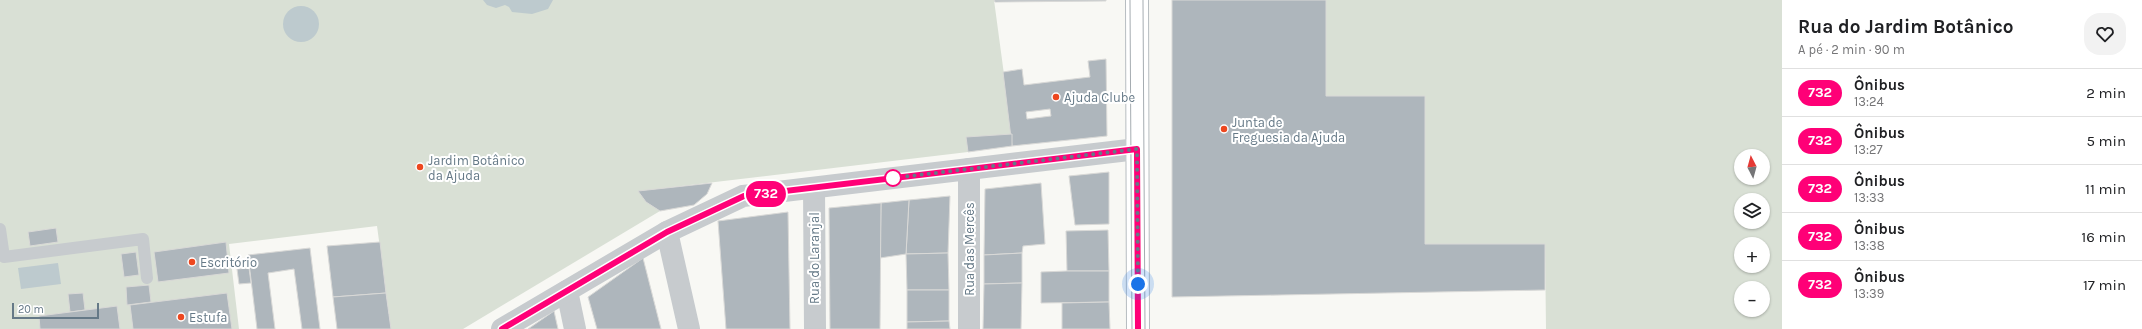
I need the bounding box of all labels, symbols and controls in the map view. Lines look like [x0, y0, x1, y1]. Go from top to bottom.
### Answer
button: heart [2084, 13, 2126, 55]
text: Rua do Jardim Botânico [1798, 16, 2014, 38]
text: A pé · 2 min · 90 m [1798, 42, 1905, 57]
text: Ônibus [1854, 76, 1905, 94]
text: 732 [1808, 84, 1832, 101]
text: 2 min [2086, 84, 2126, 102]
place label: Ajuda Clube [1064, 90, 1136, 105]
marker: Ajuda Clube [1051, 92, 1061, 102]
text: 13:24 [1854, 94, 1884, 109]
place label: Junta de Freguesia da Ajuda [1232, 115, 1345, 145]
marker: Junta de Freguesia da Ajuda [1219, 124, 1229, 134]
text: Ônibus [1854, 124, 1905, 142]
text: 732 [1808, 132, 1832, 149]
text: 5 min [2086, 132, 2126, 150]
text: 13:27 [1854, 142, 1883, 157]
north arrow [1734, 149, 1770, 185]
map controls [1734, 149, 1770, 317]
place label: Jardim Botânico da Ajuda [428, 153, 525, 183]
marker: Jardim Botânico da Ajuda [415, 162, 425, 172]
unlabelled marker [884, 169, 902, 187]
text: Ônibus [1854, 172, 1905, 190]
text: 732 [1808, 180, 1832, 197]
text: 11 min [2085, 180, 2126, 198]
line badge: 732 [743, 181, 789, 207]
text: 732 [754, 185, 778, 202]
text: 13:33 [1854, 190, 1884, 205]
button: layers [1734, 193, 1770, 229]
street label: Rua das Mercês [962, 202, 977, 296]
street label: Rua do Laranjal [807, 212, 822, 304]
text: Ônibus [1854, 220, 1905, 238]
text: 732 [1808, 228, 1832, 245]
text: 16 min [2081, 228, 2126, 246]
button: + [1734, 237, 1770, 273]
text: 13:38 [1854, 238, 1885, 253]
place label: Escritório [200, 255, 257, 270]
marker: Escritório [187, 257, 197, 267]
text: Ônibus [1854, 268, 1905, 286]
your location [1128, 274, 1148, 294]
text: 732 [1808, 276, 1832, 293]
text: 17 min [2083, 276, 2126, 294]
button: − [1734, 281, 1770, 317]
text: 13:39 [1854, 286, 1884, 301]
scale bar [12, 301, 99, 320]
text: 20 m [18, 303, 44, 316]
place label: Estufa [189, 310, 228, 325]
marker: Estufa [176, 312, 186, 322]

